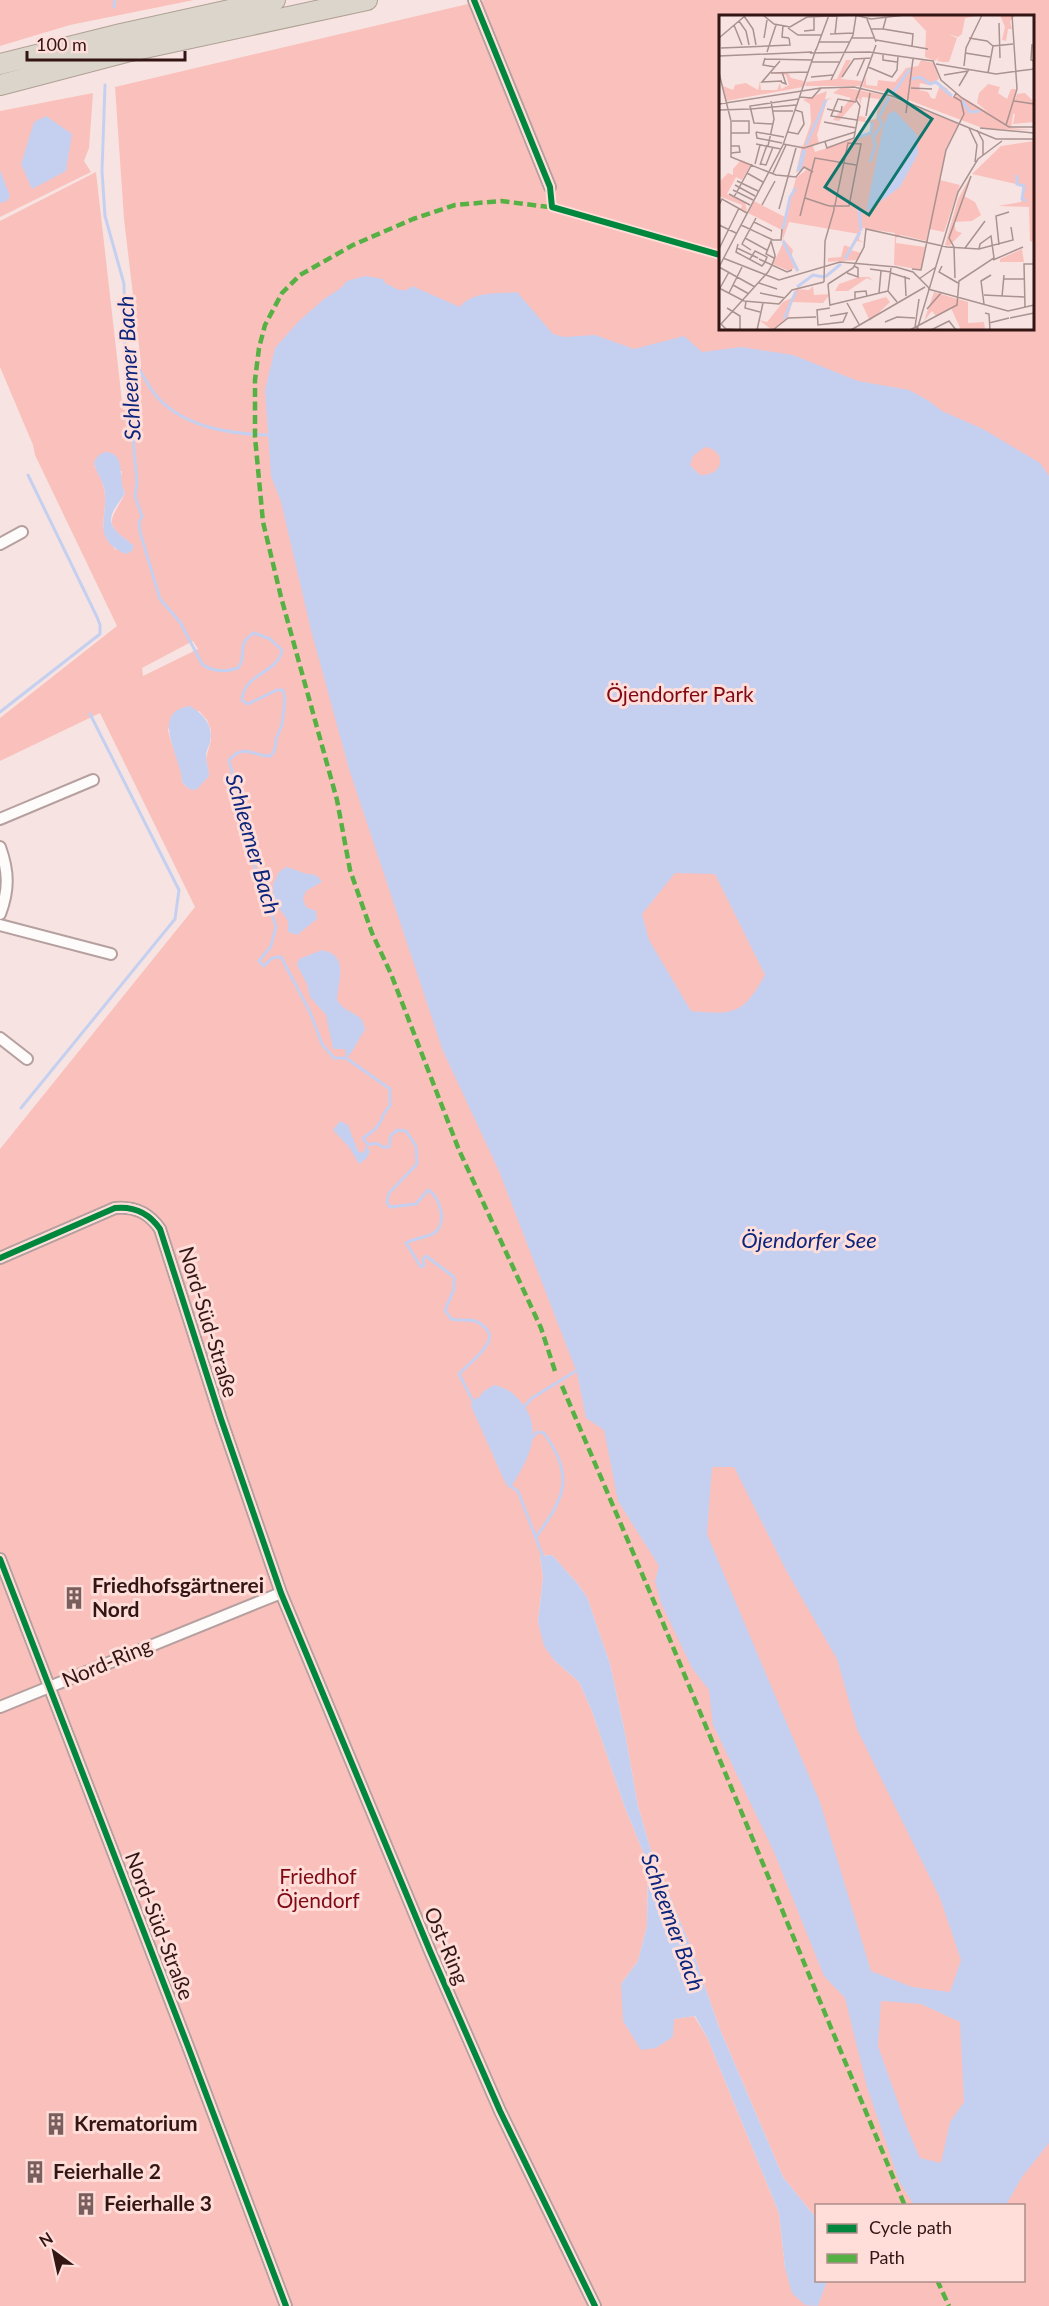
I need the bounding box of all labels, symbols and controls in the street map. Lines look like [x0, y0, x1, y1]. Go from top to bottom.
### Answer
inset map [719, 15, 1034, 330]
scale bar [27, 24, 184, 62]
text: 100 m [36, 33, 87, 55]
water label: Schleemer Bach [111, 295, 146, 441]
park label: Öjendorfer Park [606, 681, 754, 706]
water label: Schleemer Bach [221, 771, 286, 917]
water label: Öjendorfer See [741, 1226, 877, 1253]
street label: Nord-Süd-Straße [175, 1243, 244, 1400]
place label: Friedhofsgärtnerei Nord [92, 1572, 264, 1621]
building icon: Friedhofsgärtnerei Nord [61, 1585, 87, 1611]
street label: Nord-Ring [58, 1632, 155, 1692]
street label: Nord-Süd-Straße [121, 1848, 200, 2003]
water label: Schleemer Bach [636, 1849, 711, 1994]
park label: Friedhof Öjendorf [276, 1863, 360, 1912]
street label: Ost-Ring [420, 1903, 475, 1988]
place label: Krematorium [74, 2110, 198, 2135]
building icon: Krematorium [43, 2111, 69, 2137]
place label: Feierhalle 2 [53, 2158, 161, 2183]
building icon: Feierhalle 2 [22, 2159, 48, 2185]
place label: Feierhalle 3 [104, 2190, 212, 2215]
building icon: Feierhalle 3 [73, 2191, 99, 2217]
legend [815, 2204, 1025, 2282]
text: Cycle path [869, 2216, 952, 2238]
north arrow [24, 2222, 84, 2282]
text: N [35, 2228, 56, 2250]
text: Path [869, 2246, 905, 2268]

